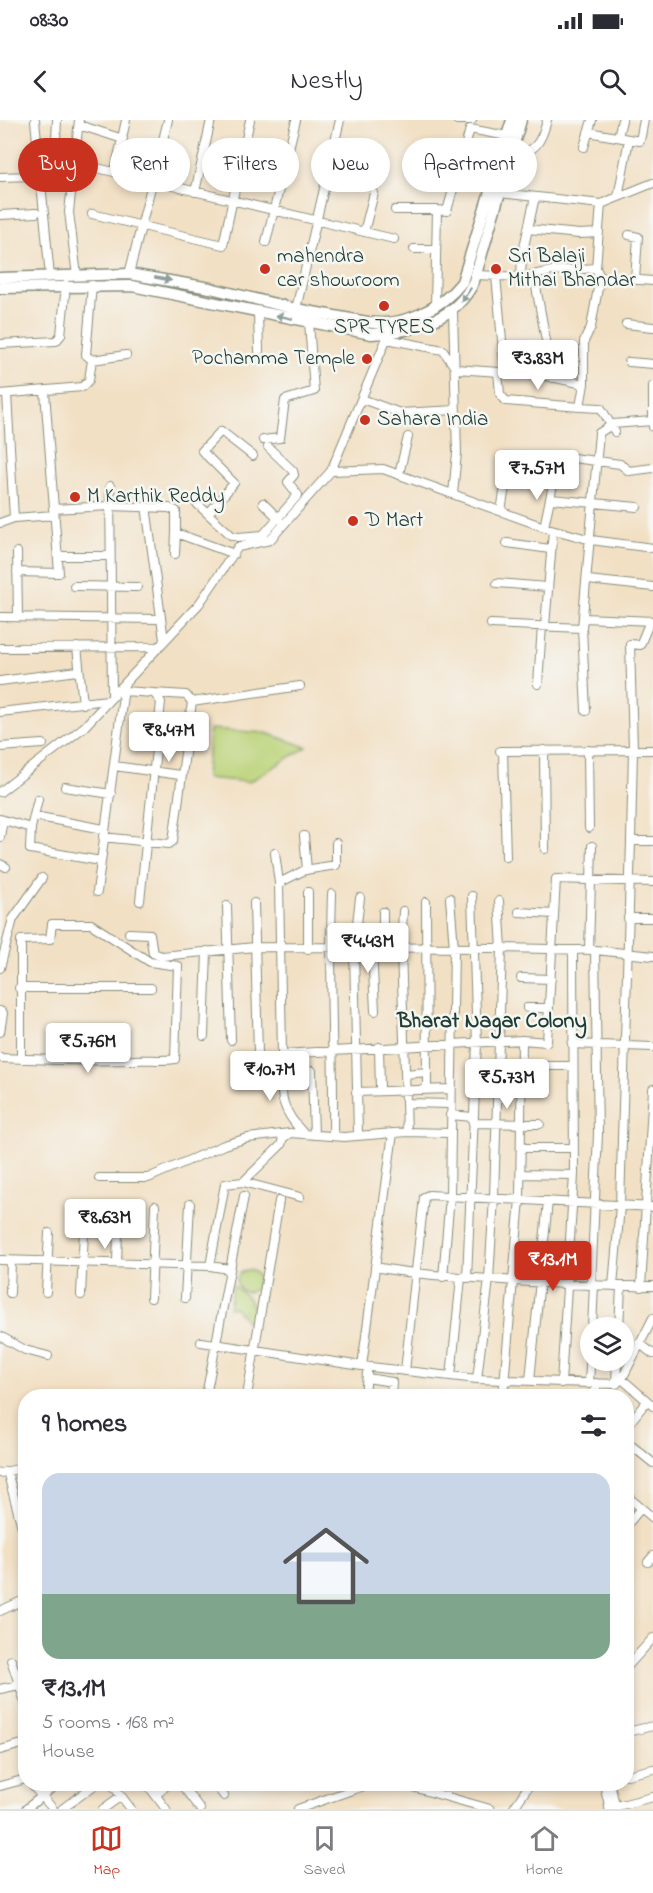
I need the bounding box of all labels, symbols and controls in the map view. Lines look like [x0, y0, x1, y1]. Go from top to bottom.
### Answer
text: 08:30 [30, 5, 68, 37]
text: Nestly [290, 62, 363, 101]
icon: back [24, 65, 57, 98]
icon: search [596, 65, 629, 98]
chip: Buy [18, 138, 98, 192]
chip: Rent [110, 138, 190, 192]
chip: Filters [202, 138, 299, 192]
chip: New [311, 138, 390, 192]
chip: Apartment [402, 138, 537, 192]
place label: mahendra car showroom [277, 242, 399, 296]
place label: Sri Balaji Mithai Bhandar [508, 242, 637, 296]
marker: mahendra car showroom [258, 262, 272, 276]
marker: Sri Balaji Mithai Bhandar [489, 262, 503, 276]
one-way arrow [154, 275, 173, 284]
one-way arrow [460, 287, 472, 303]
marker: SPR TYRES [377, 299, 391, 313]
one-way arrow [274, 312, 293, 321]
place label: SPR TYRES [334, 313, 434, 343]
pin: ₹3.83M [489, 340, 587, 391]
place label: Pochamma Temple [192, 344, 356, 374]
text: ₹3.83M [512, 345, 564, 374]
marker: Pochamma Temple [360, 352, 374, 366]
place label: Sahara India [377, 405, 488, 435]
marker: Sahara India [358, 413, 372, 427]
pin: ₹7.57M [488, 450, 586, 501]
text: ₹7.57M [509, 455, 565, 484]
place label: M Karthik Reddy [87, 482, 225, 514]
marker: M Karthik Reddy [68, 490, 82, 504]
place label: D Mart [364, 506, 423, 536]
marker: D Mart [346, 514, 360, 528]
pin: ₹8.47M [120, 712, 218, 763]
text: ₹8.47M [143, 717, 195, 746]
pin: ₹4.43M [319, 923, 417, 974]
text: ₹4.43M [342, 928, 394, 957]
district label: Bharat Nagar Colony [396, 1006, 587, 1039]
pin: ₹5.76M [39, 1023, 137, 1074]
text: ₹5.76M [60, 1028, 116, 1057]
pin: ₹10.7M [221, 1051, 319, 1102]
text: ₹10.7M [244, 1056, 296, 1085]
pin: ₹5.73M [458, 1059, 556, 1110]
text: ₹5.73M [479, 1064, 535, 1093]
pin: ₹8.63M [56, 1199, 154, 1250]
text: ₹8.63M [79, 1204, 131, 1233]
pin: ₹13.1M [504, 1241, 602, 1292]
text: ₹13.1M [528, 1246, 578, 1275]
map controls [580, 1317, 634, 1371]
button: layers [580, 1317, 634, 1371]
text: 9 homes [42, 1406, 127, 1444]
icon: filters [577, 1409, 610, 1442]
icon: home [272, 1512, 380, 1620]
text: ₹13.1M [42, 1671, 106, 1709]
text: 5 rooms · 168 m² [42, 1709, 175, 1738]
text: House [42, 1738, 95, 1767]
tab: Map [90, 1822, 123, 1882]
tab: Saved [304, 1822, 345, 1882]
tab: Home [526, 1822, 563, 1882]

